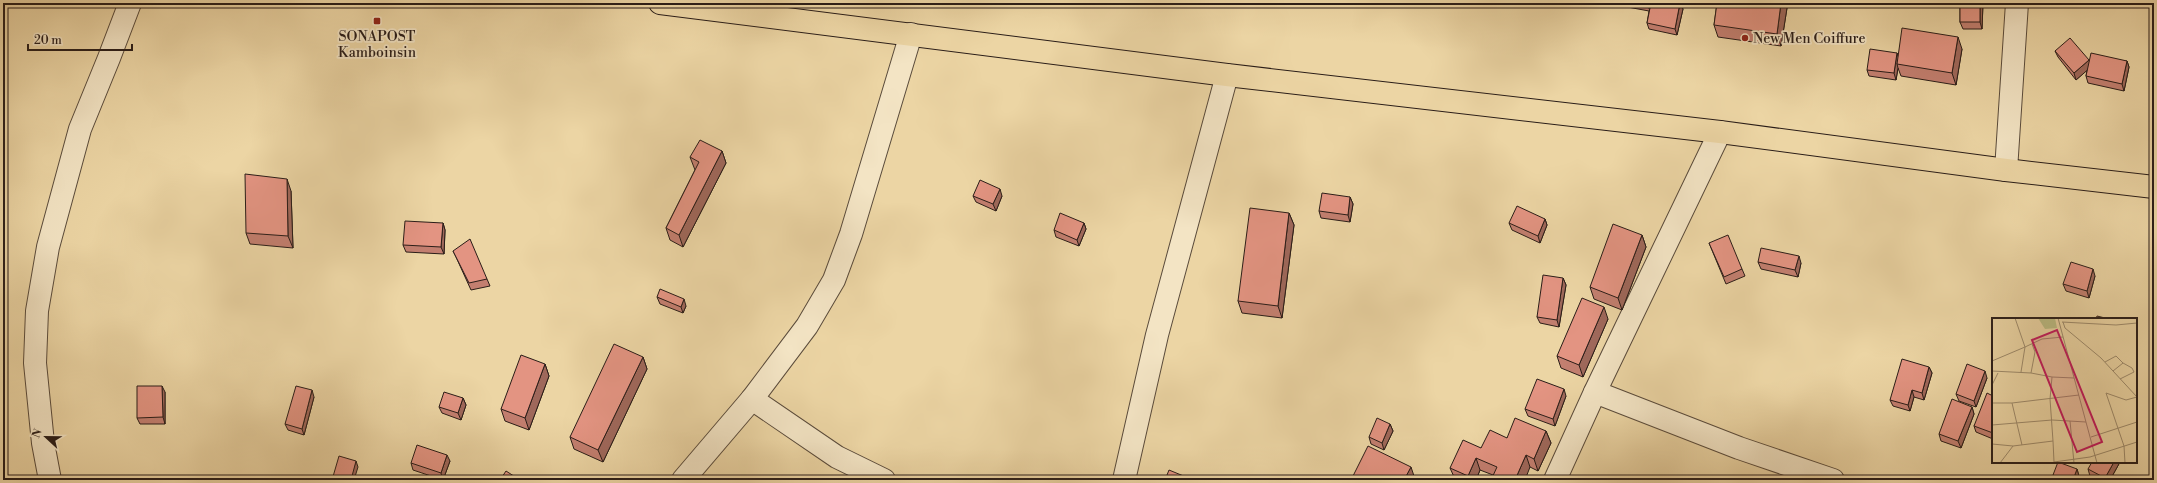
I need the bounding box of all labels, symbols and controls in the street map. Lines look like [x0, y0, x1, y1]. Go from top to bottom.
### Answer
marker: SONAPOST Kamboinsin [372, 16, 382, 26]
scale bar [28, 26, 132, 52]
place label: SONAPOST Kamboinsin [338, 28, 417, 62]
place label: New Men Coiffure [1753, 30, 1866, 48]
text: 20 m [34, 33, 62, 48]
marker: New Men Coiffure [1740, 33, 1750, 43]
inset map [1992, 318, 2137, 463]
north arrow [26, 417, 66, 457]
text: N [30, 427, 46, 440]

